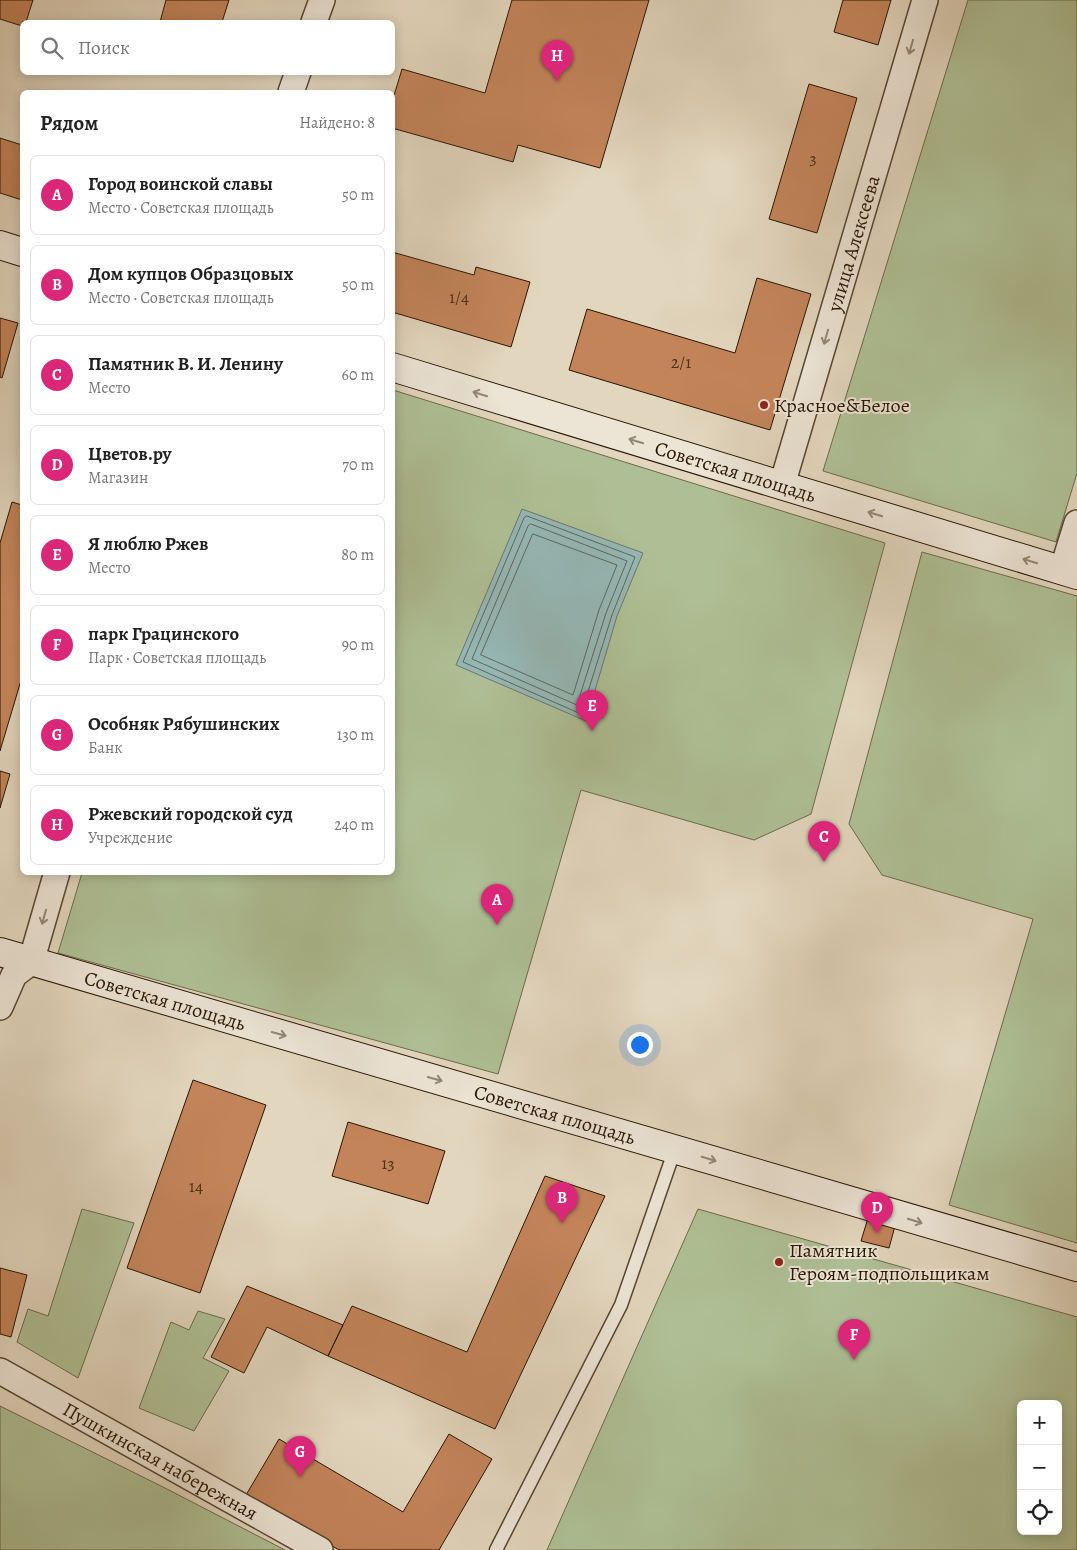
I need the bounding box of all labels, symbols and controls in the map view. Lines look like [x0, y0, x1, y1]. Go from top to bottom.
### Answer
search box [20, 20, 395, 75]
icon: search [38, 34, 66, 62]
text: Поиск [78, 35, 130, 61]
one-way arrow [906, 38, 916, 54]
pin: H [541, 40, 573, 81]
text: Рядом [40, 109, 98, 137]
text: Найдено: 8 [299, 112, 375, 134]
house number: 3 [809, 146, 817, 170]
text: Город воинской славы [88, 171, 273, 197]
street label: улица Алексеева [820, 171, 886, 316]
text: A [52, 184, 62, 206]
text: 50 m [342, 184, 374, 206]
text: Место · Советская площадь [88, 197, 274, 219]
text: Дом купцов Образцовых [88, 261, 293, 287]
text: B [52, 274, 62, 296]
text: 50 m [342, 274, 374, 296]
house number: 1/4 [449, 285, 469, 309]
text: Место · Советская площадь [88, 287, 274, 309]
one-way arrow [820, 329, 830, 345]
house number: 2/1 [671, 350, 691, 374]
text: Памятник В. И. Ленину [88, 351, 283, 377]
text: C [52, 364, 62, 386]
text: 60 m [342, 364, 374, 386]
text: Место [88, 377, 131, 399]
one-way arrow [473, 388, 489, 398]
place label: Красное&Белое [774, 392, 910, 419]
marker: Красное&Белое [758, 399, 770, 411]
street label: Советская площадь [652, 434, 820, 509]
one-way arrow [628, 435, 644, 445]
text: Цветов.ру [88, 441, 172, 467]
text: D [51, 454, 63, 476]
text: 70 m [342, 454, 374, 476]
text: Магазин [88, 467, 148, 489]
one-way arrow [867, 508, 883, 518]
text: Я люблю Ржев [88, 531, 208, 557]
text: E [52, 544, 62, 566]
text: 80 m [341, 544, 374, 566]
one-way arrow [1023, 556, 1039, 566]
text: Место [88, 557, 131, 579]
text: парк Грацинского [88, 621, 239, 647]
text: F [53, 634, 61, 656]
text: 90 m [342, 634, 374, 656]
text: Парк · Советская площадь [88, 647, 266, 669]
pin: E [576, 690, 608, 731]
text: Особняк Рябушинских [88, 711, 280, 737]
text: G [52, 724, 62, 746]
text: 130 m [337, 724, 374, 746]
text: Банк [88, 737, 123, 759]
text: Ржевский городской суд [88, 801, 293, 827]
text: H [51, 814, 63, 836]
text: 240 m [334, 814, 374, 836]
pin: C [808, 821, 840, 862]
text: Учреждение [88, 827, 173, 849]
pin: A [481, 884, 513, 925]
one-way arrow [38, 909, 48, 925]
street label: Советская площадь [81, 964, 249, 1037]
one-way arrow [271, 1029, 287, 1039]
your location [627, 1032, 653, 1058]
one-way arrow [427, 1075, 443, 1085]
street label: Советская площадь [471, 1078, 639, 1151]
house number: 13 [381, 1151, 395, 1175]
one-way arrow [701, 1155, 717, 1165]
house number: 14 [189, 1174, 203, 1198]
pin: B [546, 1182, 578, 1223]
pin: D [861, 1192, 893, 1233]
one-way arrow [906, 1217, 922, 1227]
place label: Памятник Героям-подпольщикам [789, 1237, 990, 1287]
marker: Памятник Героям-подпольщикам [773, 1256, 785, 1268]
pin: F [838, 1319, 870, 1360]
street label: Пушкинская набережная [58, 1395, 263, 1526]
map controls [1017, 1400, 1062, 1535]
button: + [1017, 1400, 1062, 1445]
pin: G [284, 1436, 316, 1477]
button: − [1017, 1445, 1062, 1490]
button: locate [1017, 1490, 1062, 1535]

